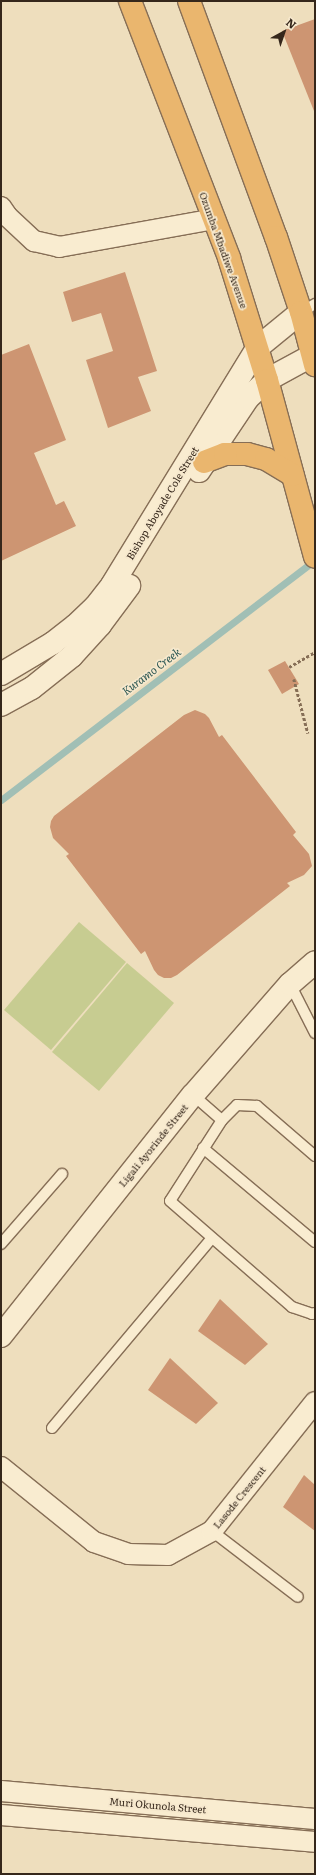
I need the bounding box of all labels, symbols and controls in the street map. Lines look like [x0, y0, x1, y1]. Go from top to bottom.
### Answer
north arrow [264, 12, 304, 52]
text: N [283, 14, 300, 32]
street label: Ozumba Mbadiwe Avenue [197, 190, 251, 310]
street label: Bishop Aboyade Cole Street [123, 444, 201, 562]
water label: Kuramo Creek [119, 645, 183, 697]
street label: Ligali Ayorinde Street [116, 1101, 190, 1189]
street label: Lasode Crescent [210, 1463, 268, 1531]
street label: Muri Okunola Street [109, 1795, 207, 1815]

